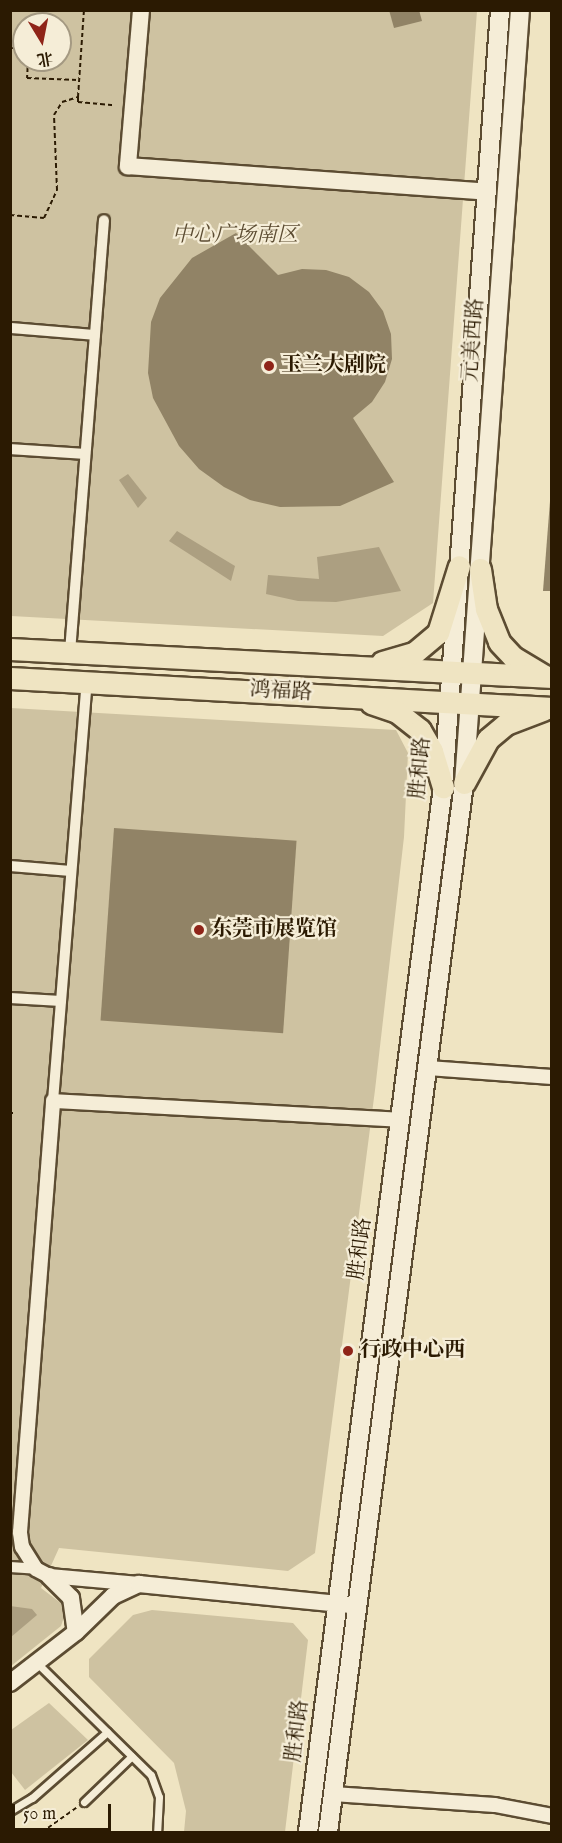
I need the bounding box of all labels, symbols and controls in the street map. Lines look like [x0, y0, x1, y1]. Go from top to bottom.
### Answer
north arrow [12, 12, 72, 72]
text: 北 [35, 47, 54, 69]
park label: 中心广场南区 [172, 223, 298, 249]
street label: 元美西路 [459, 297, 489, 383]
place label: 玉兰大剧院 [281, 353, 386, 379]
marker: 玉兰大剧院 [262, 359, 276, 373]
street label: 鸿福路 [249, 678, 313, 706]
street label: 胜和路 [406, 736, 436, 800]
place label: 东莞市展览馆 [211, 917, 337, 943]
marker: 东莞市展览馆 [192, 923, 206, 937]
street label: 胜和路 [345, 1216, 377, 1282]
place label: 行政中心西 [360, 1338, 465, 1364]
marker: 行政中心西 [341, 1344, 355, 1358]
street label: 胜和路 [282, 1698, 314, 1764]
scale bar [15, 1792, 114, 1830]
text: 50 m [23, 1803, 56, 1826]

